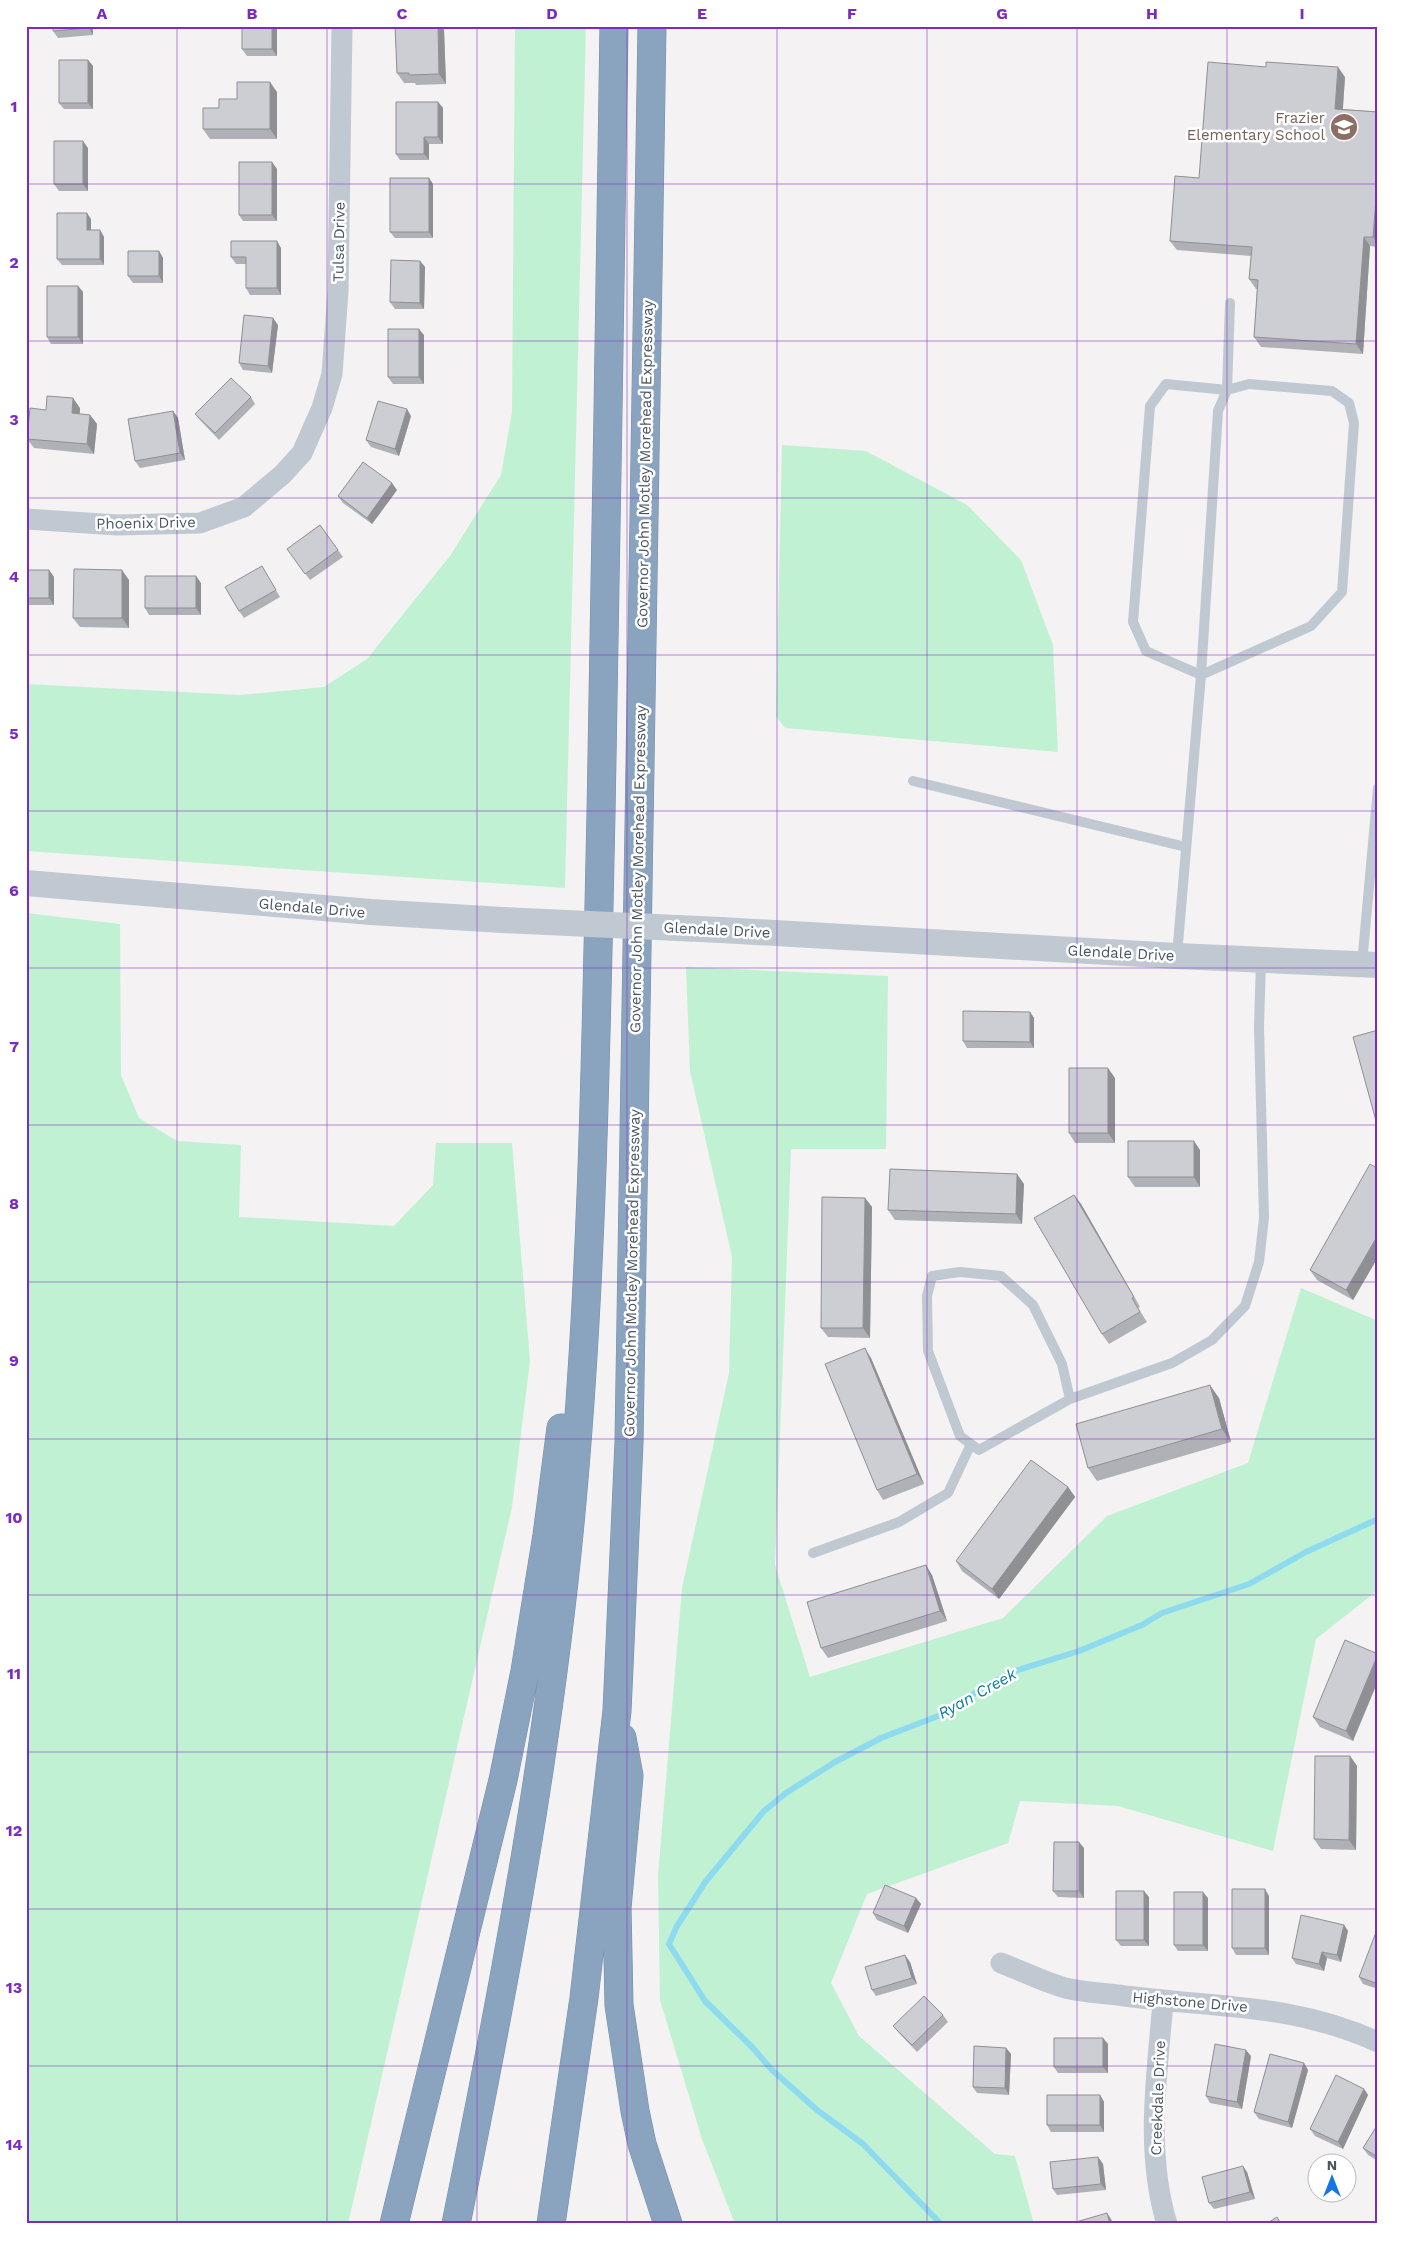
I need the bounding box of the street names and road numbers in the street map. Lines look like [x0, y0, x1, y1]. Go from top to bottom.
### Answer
street label: Tulsa Drive [329, 202, 349, 282]
street label: Governor John Motley Morehead Expressway [633, 300, 657, 628]
street label: Phoenix Drive [96, 513, 196, 533]
street label: Governor John Motley Morehead Expressway [626, 705, 650, 1033]
street label: Glendale Drive [258, 894, 366, 922]
street label: Glendale Drive [663, 918, 771, 942]
street label: Glendale Drive [1067, 941, 1175, 965]
street label: Governor John Motley Morehead Expressway [620, 1109, 644, 1437]
street label: Highstone Drive [1132, 1988, 1248, 2016]
street label: Creekdale Drive [1147, 2040, 1169, 2156]

